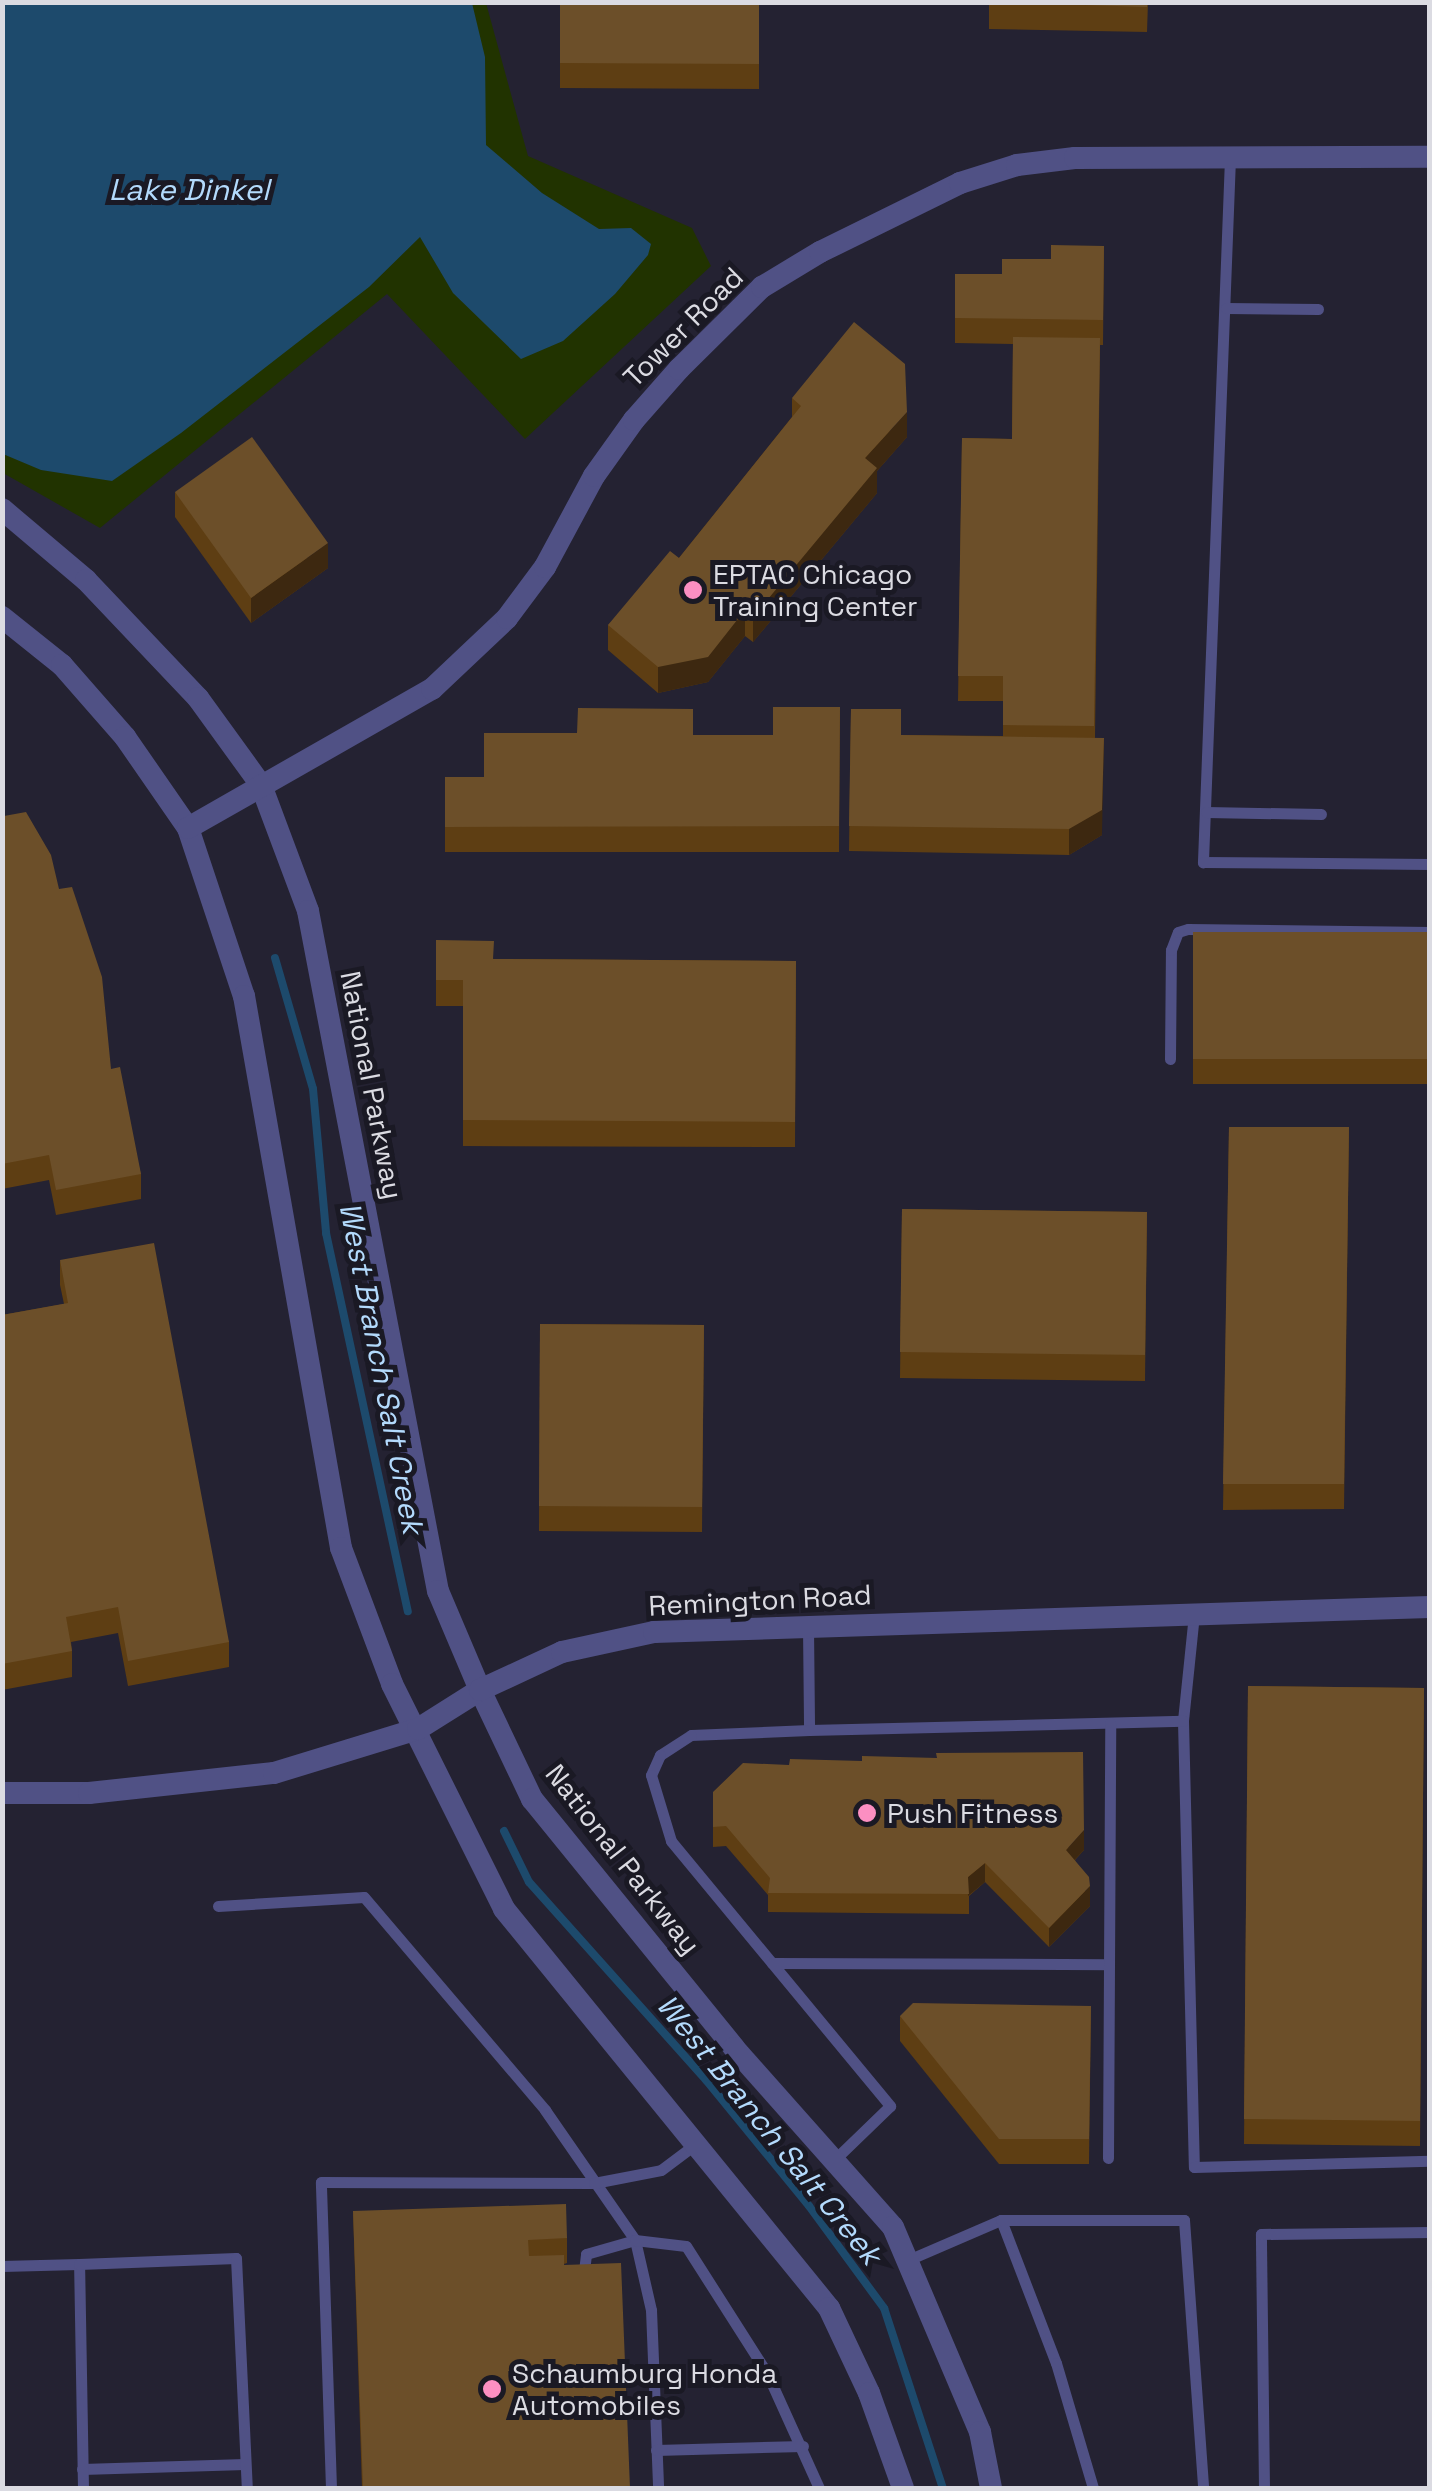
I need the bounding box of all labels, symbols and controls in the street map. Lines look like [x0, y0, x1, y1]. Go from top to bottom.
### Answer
water label: Lake Dinkel [109, 172, 269, 208]
street label: Tower Road [616, 260, 750, 394]
place label: EPTAC Chicago Training Center [713, 557, 918, 623]
marker: EPTAC Chicago Training Center [682, 579, 704, 601]
street label: National Parkway [333, 968, 411, 1202]
water label: West Branch Salt Creek [331, 1199, 431, 1537]
street label: Remington Road [648, 1577, 872, 1623]
street label: National Parkway [539, 1757, 707, 1961]
place label: Push Fitness [887, 1796, 1058, 1830]
marker: Push Fitness [856, 1802, 878, 1824]
water label: West Branch Salt Creek [649, 1988, 889, 2272]
place label: Schaumburg Honda Automobiles [512, 2356, 777, 2422]
marker: Schaumburg Honda Automobiles [481, 2378, 503, 2400]

